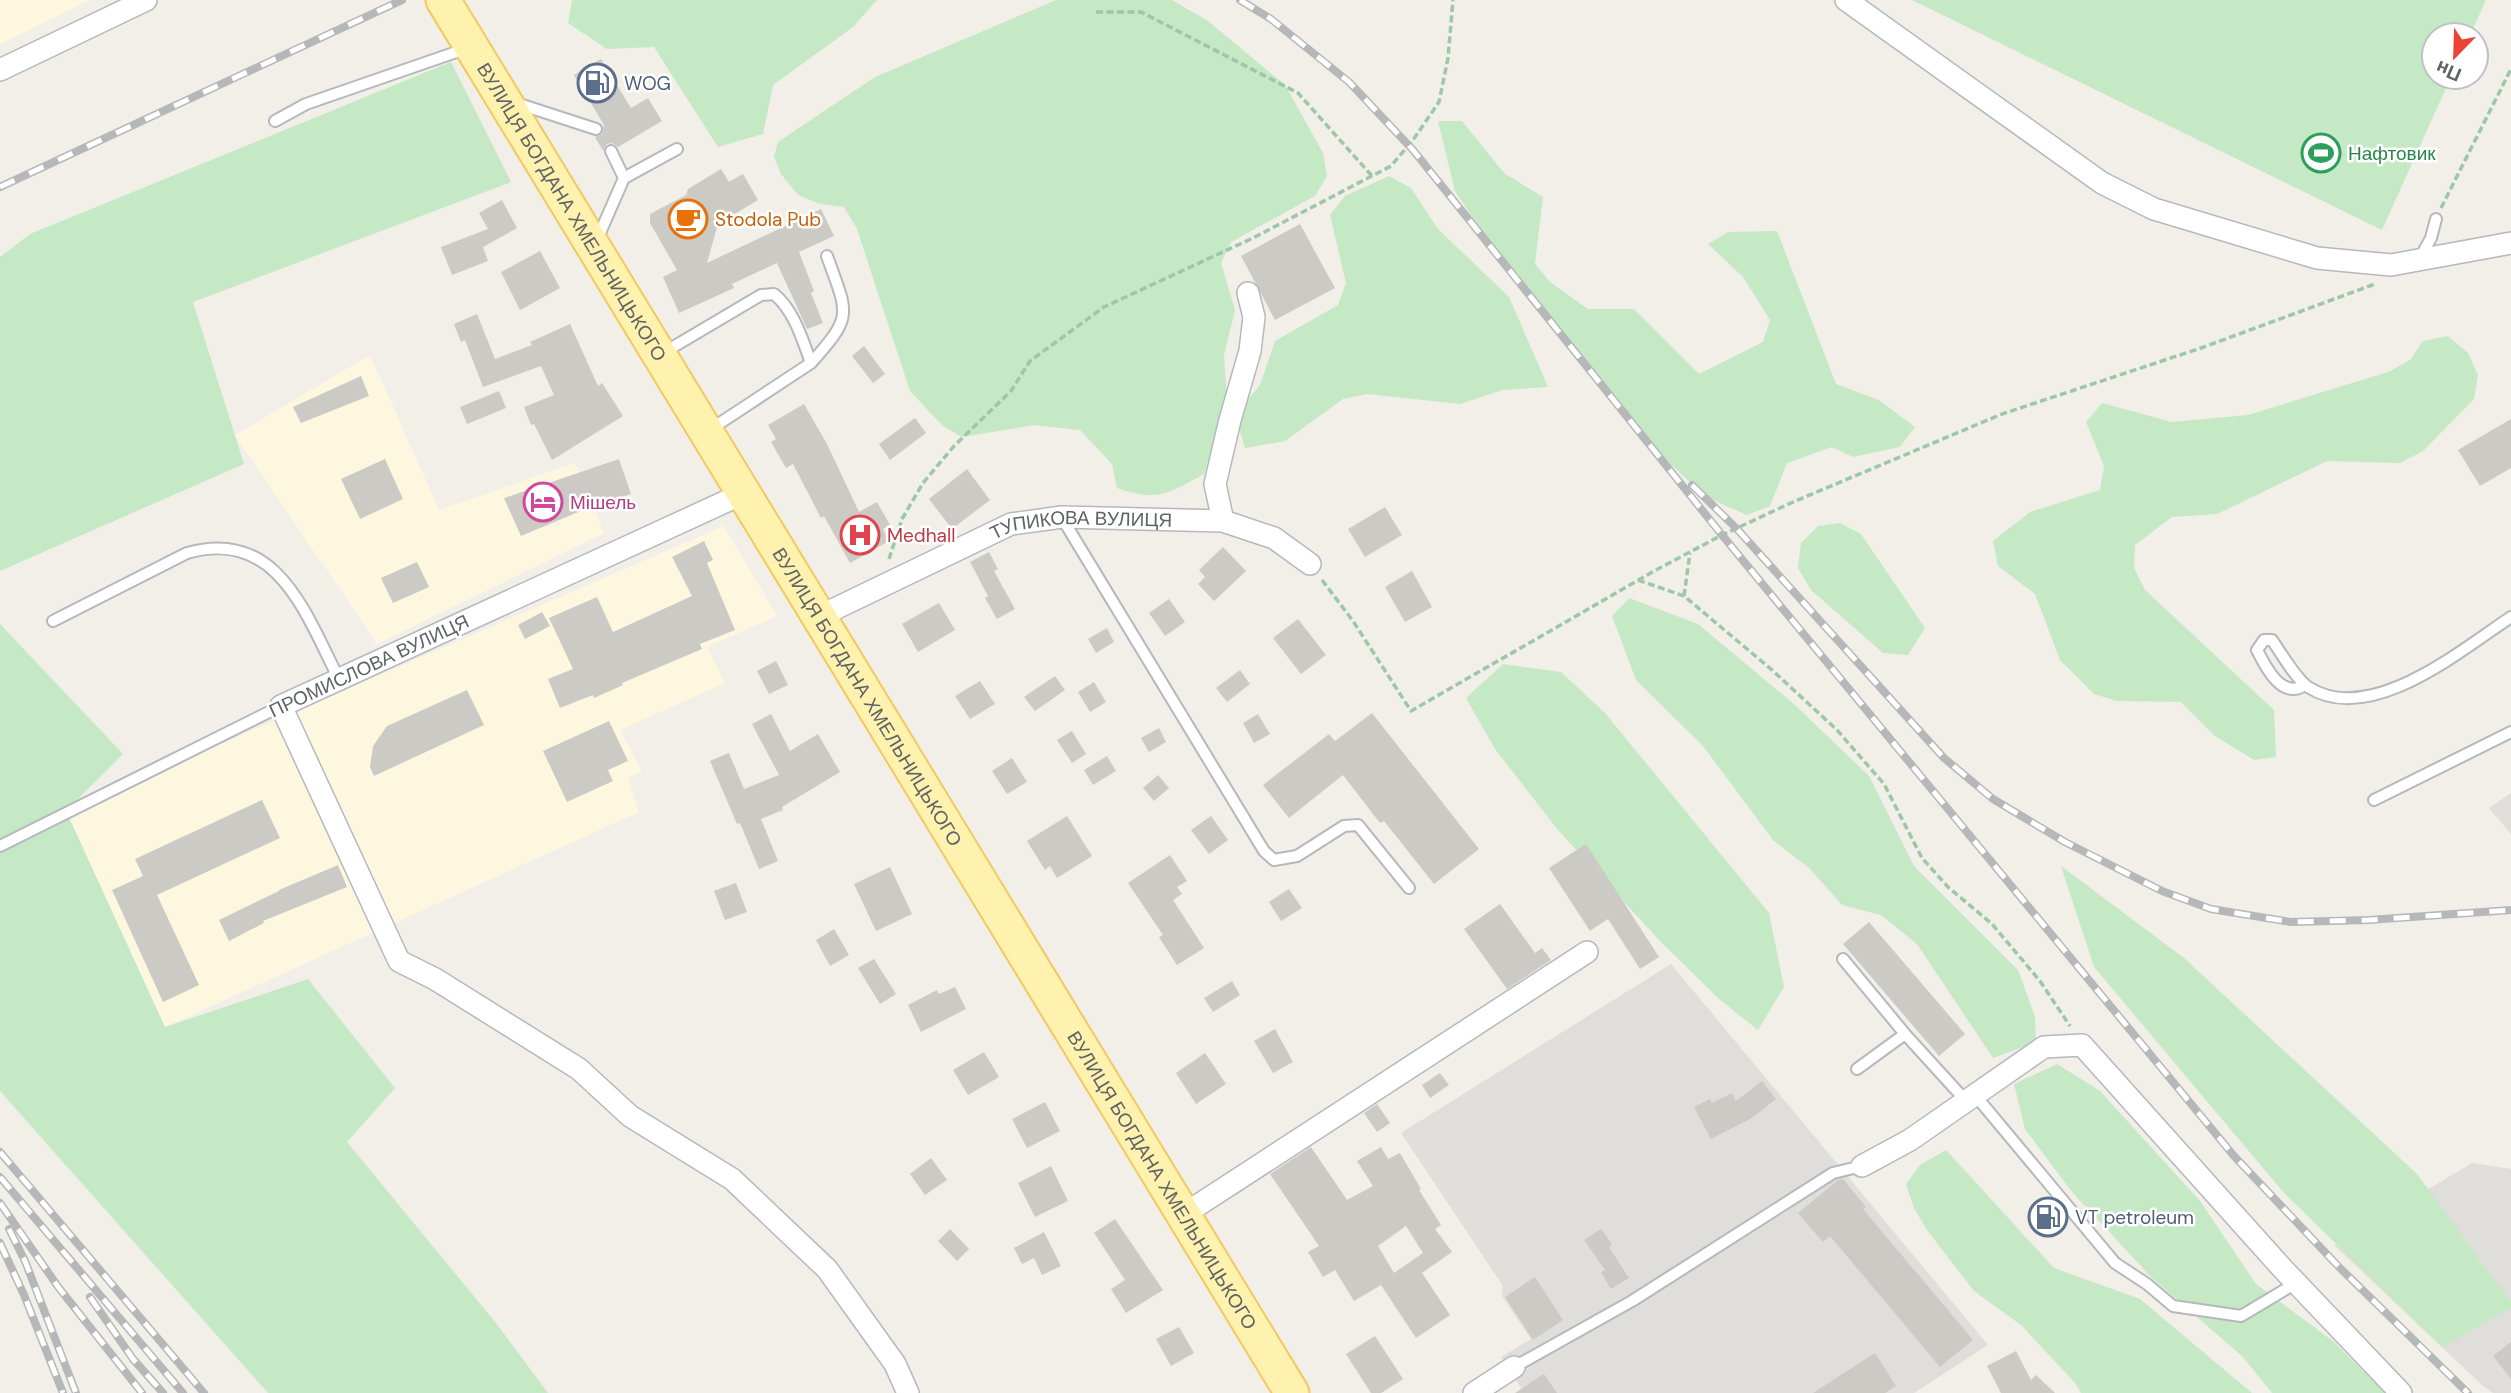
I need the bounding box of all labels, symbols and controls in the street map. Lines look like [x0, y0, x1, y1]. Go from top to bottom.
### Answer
north arrow [2420, 21, 2490, 91]
text: Пн [2432, 55, 2465, 88]
street label: ВУЛИЦЯ БОГДАНА ХМЕЛЬНИЦЬКОГО [472, 58, 673, 366]
fuel station icon: WOG [576, 62, 618, 104]
place label: WOG [624, 71, 671, 96]
sports icon: Нафтовик [2300, 132, 2342, 174]
place label: Нафтовик [2348, 141, 2436, 166]
cafe icon: Stodola Pub [667, 198, 709, 240]
place label: Stodola Pub [715, 207, 821, 232]
hotel icon: Мішель [522, 481, 564, 523]
place label: Мішель [570, 490, 636, 515]
street label: ТУПИКОВА ВУЛИЦЯ [986, 504, 1172, 545]
hospital icon: Medhall [839, 514, 881, 556]
place label: Medhall [887, 523, 955, 548]
street label: ВУЛИЦЯ БОГДАНА ХМЕЛЬНИЦЬКОГО [767, 543, 968, 851]
street label: ПРОМИСЛОВА ВУЛИЦЯ [265, 609, 473, 723]
street label: ВУЛИЦЯ БОГДАНА ХМЕЛЬНИЦЬКОГО [1062, 1026, 1263, 1334]
fuel station icon: VT petroleum [2027, 1196, 2069, 1238]
place label: VT petroleum [2075, 1205, 2194, 1230]

